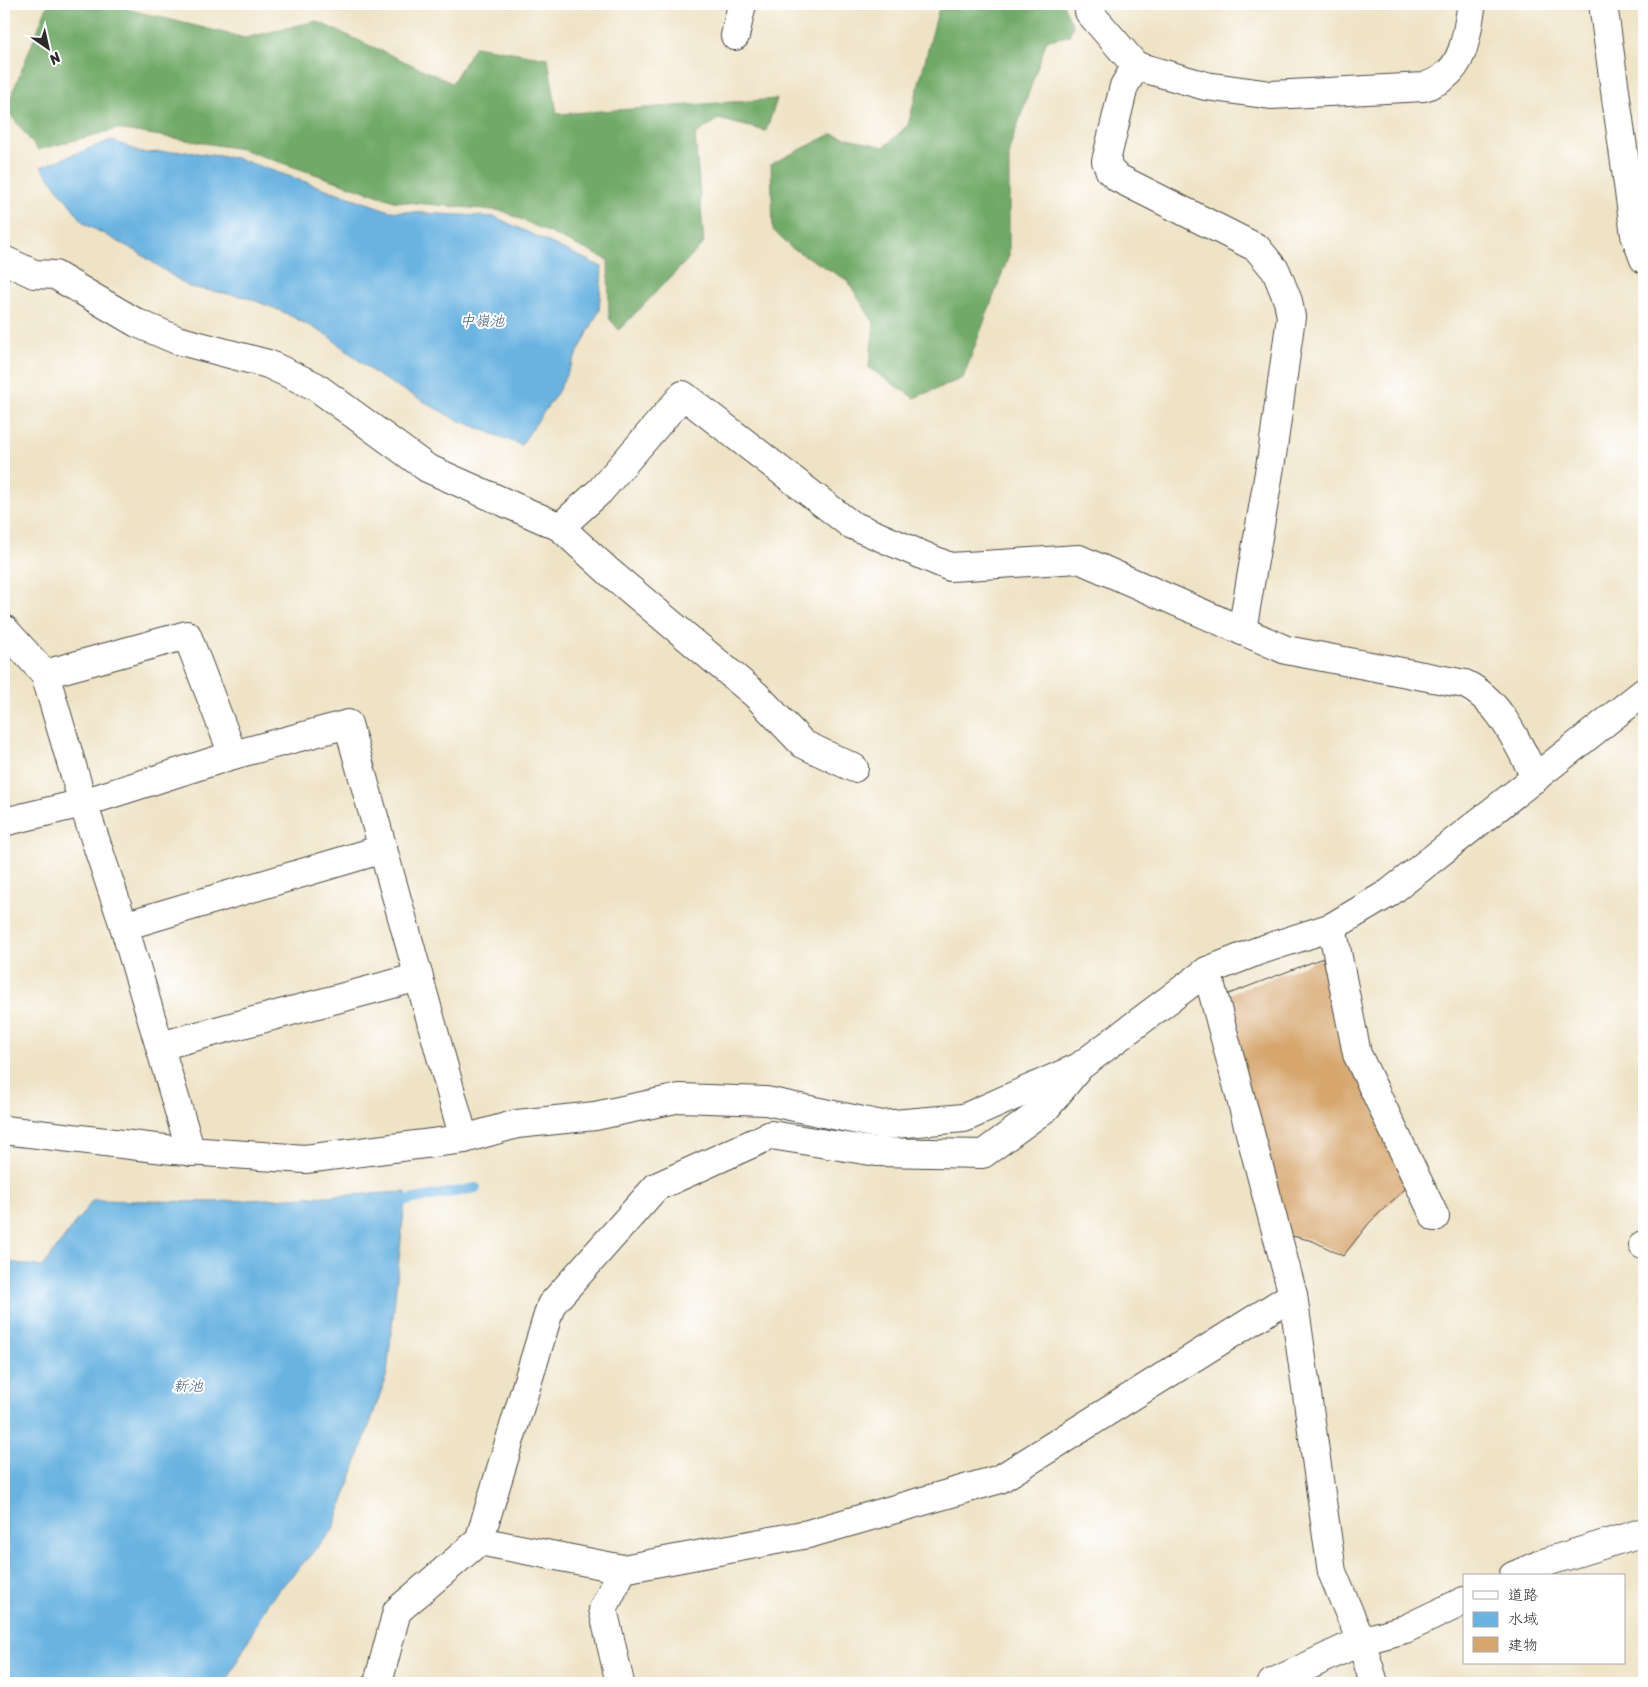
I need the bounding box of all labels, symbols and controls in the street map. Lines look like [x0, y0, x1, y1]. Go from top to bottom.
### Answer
north arrow [22, 22, 72, 72]
text: N [44, 45, 67, 72]
water label: 中嶺池 [459, 308, 505, 334]
water label: 新池 [173, 1373, 204, 1399]
legend [1463, 1574, 1626, 1664]
text: 道路 [1508, 1582, 1538, 1608]
text: 水域 [1508, 1606, 1538, 1632]
text: 建物 [1508, 1632, 1538, 1658]

